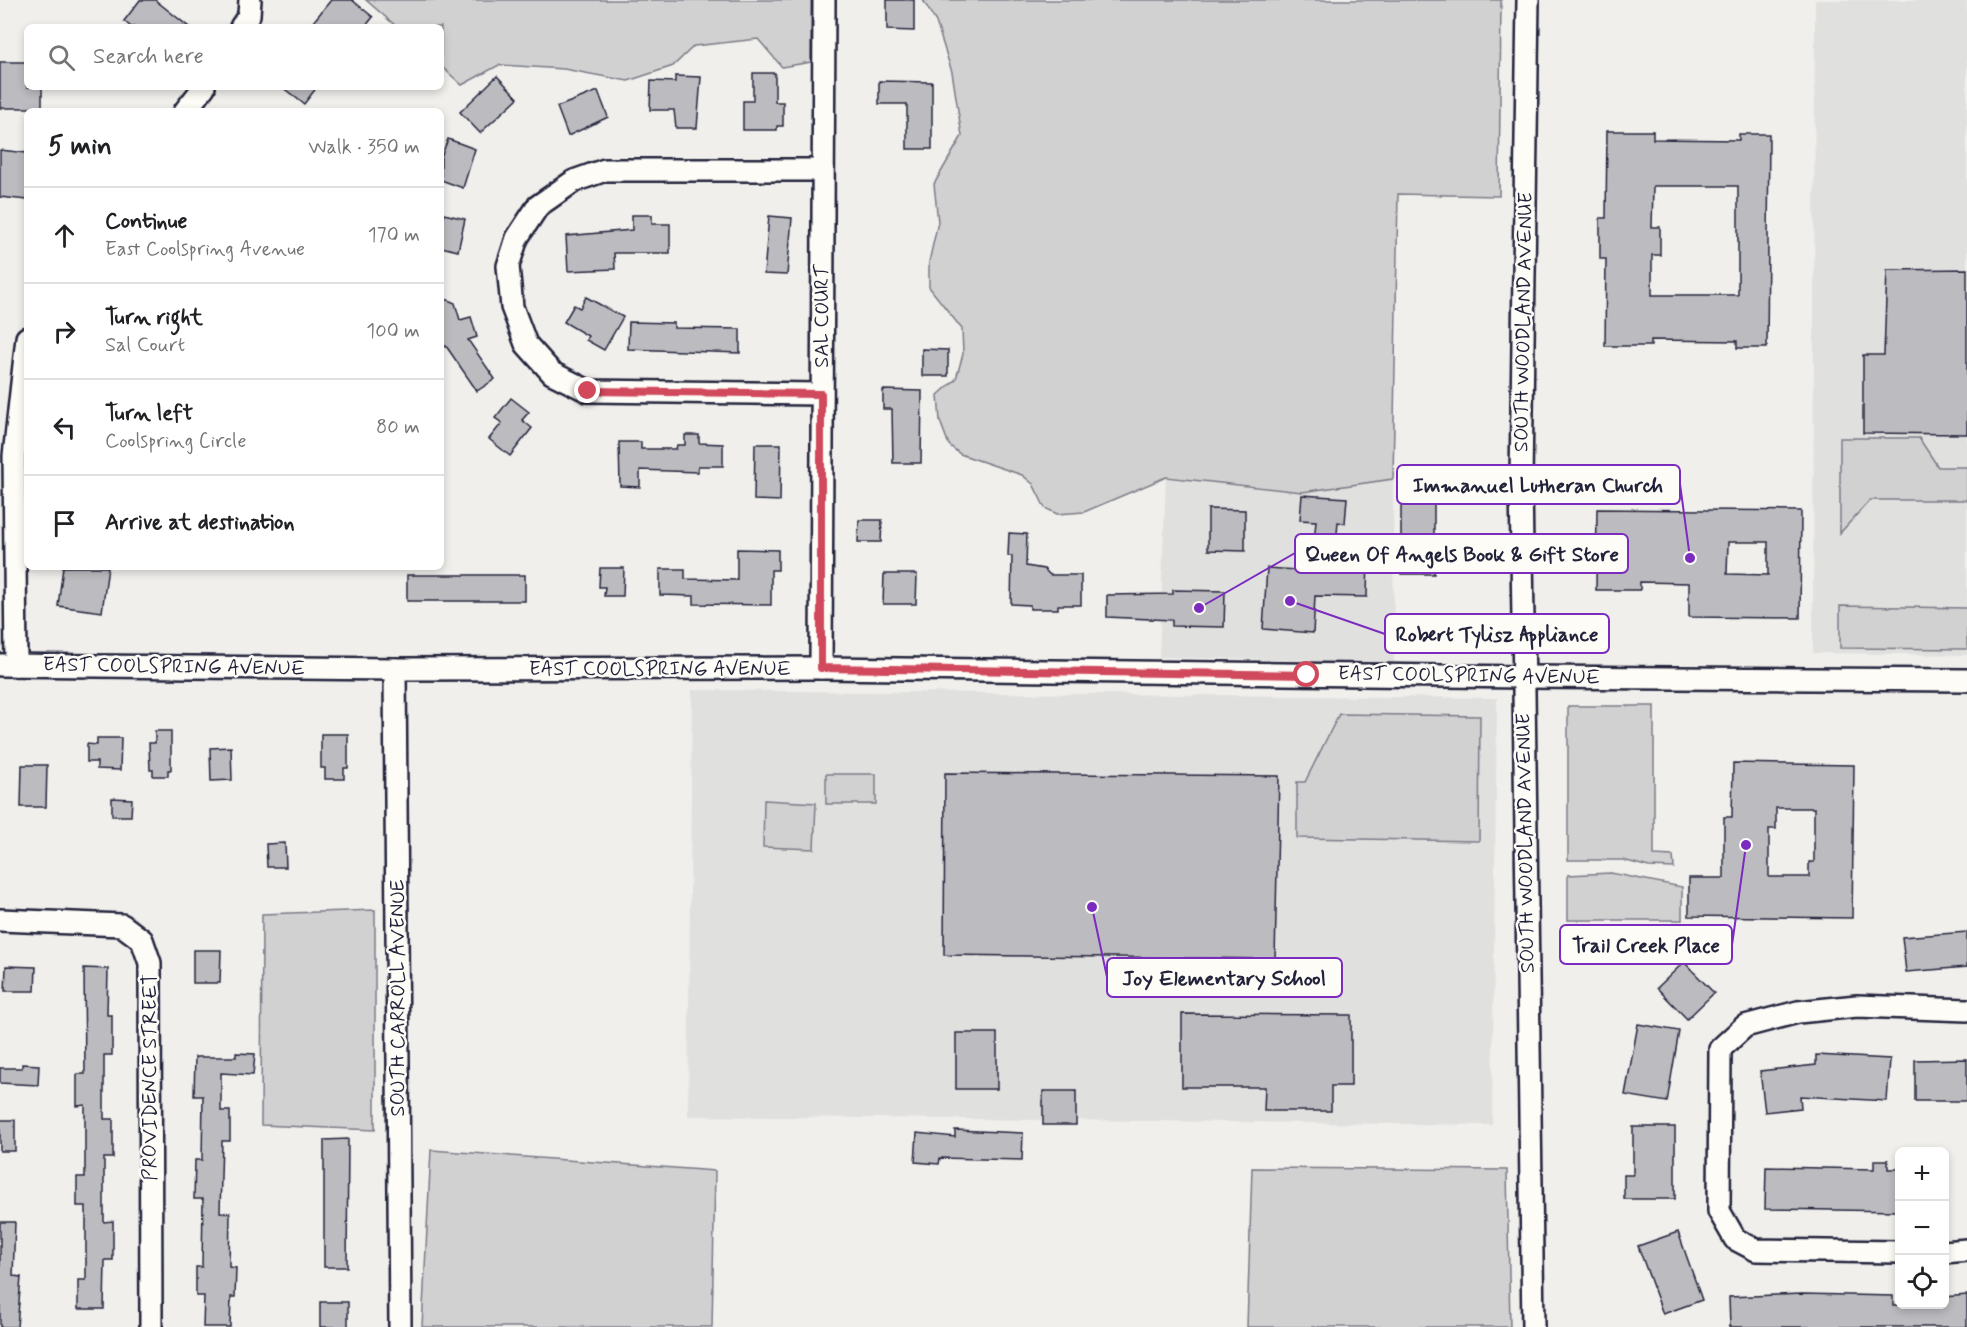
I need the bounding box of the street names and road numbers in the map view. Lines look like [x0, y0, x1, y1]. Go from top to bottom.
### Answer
street label: SOUTH WOODLAND AVENUE [1508, 192, 1540, 452]
street label: SAL COURT [809, 263, 836, 368]
street label: EAST COOLSPRING AVENUE [43, 651, 305, 683]
street label: EAST COOLSPRING AVENUE [529, 656, 791, 683]
street label: EAST COOLSPRING AVENUE [1338, 660, 1600, 692]
street label: SOUTH WOODLAND AVENUE [1510, 713, 1542, 973]
street label: SOUTH CARROLL AVENUE [385, 879, 412, 1117]
street label: PROVIDENCE STREET [137, 973, 164, 1181]

